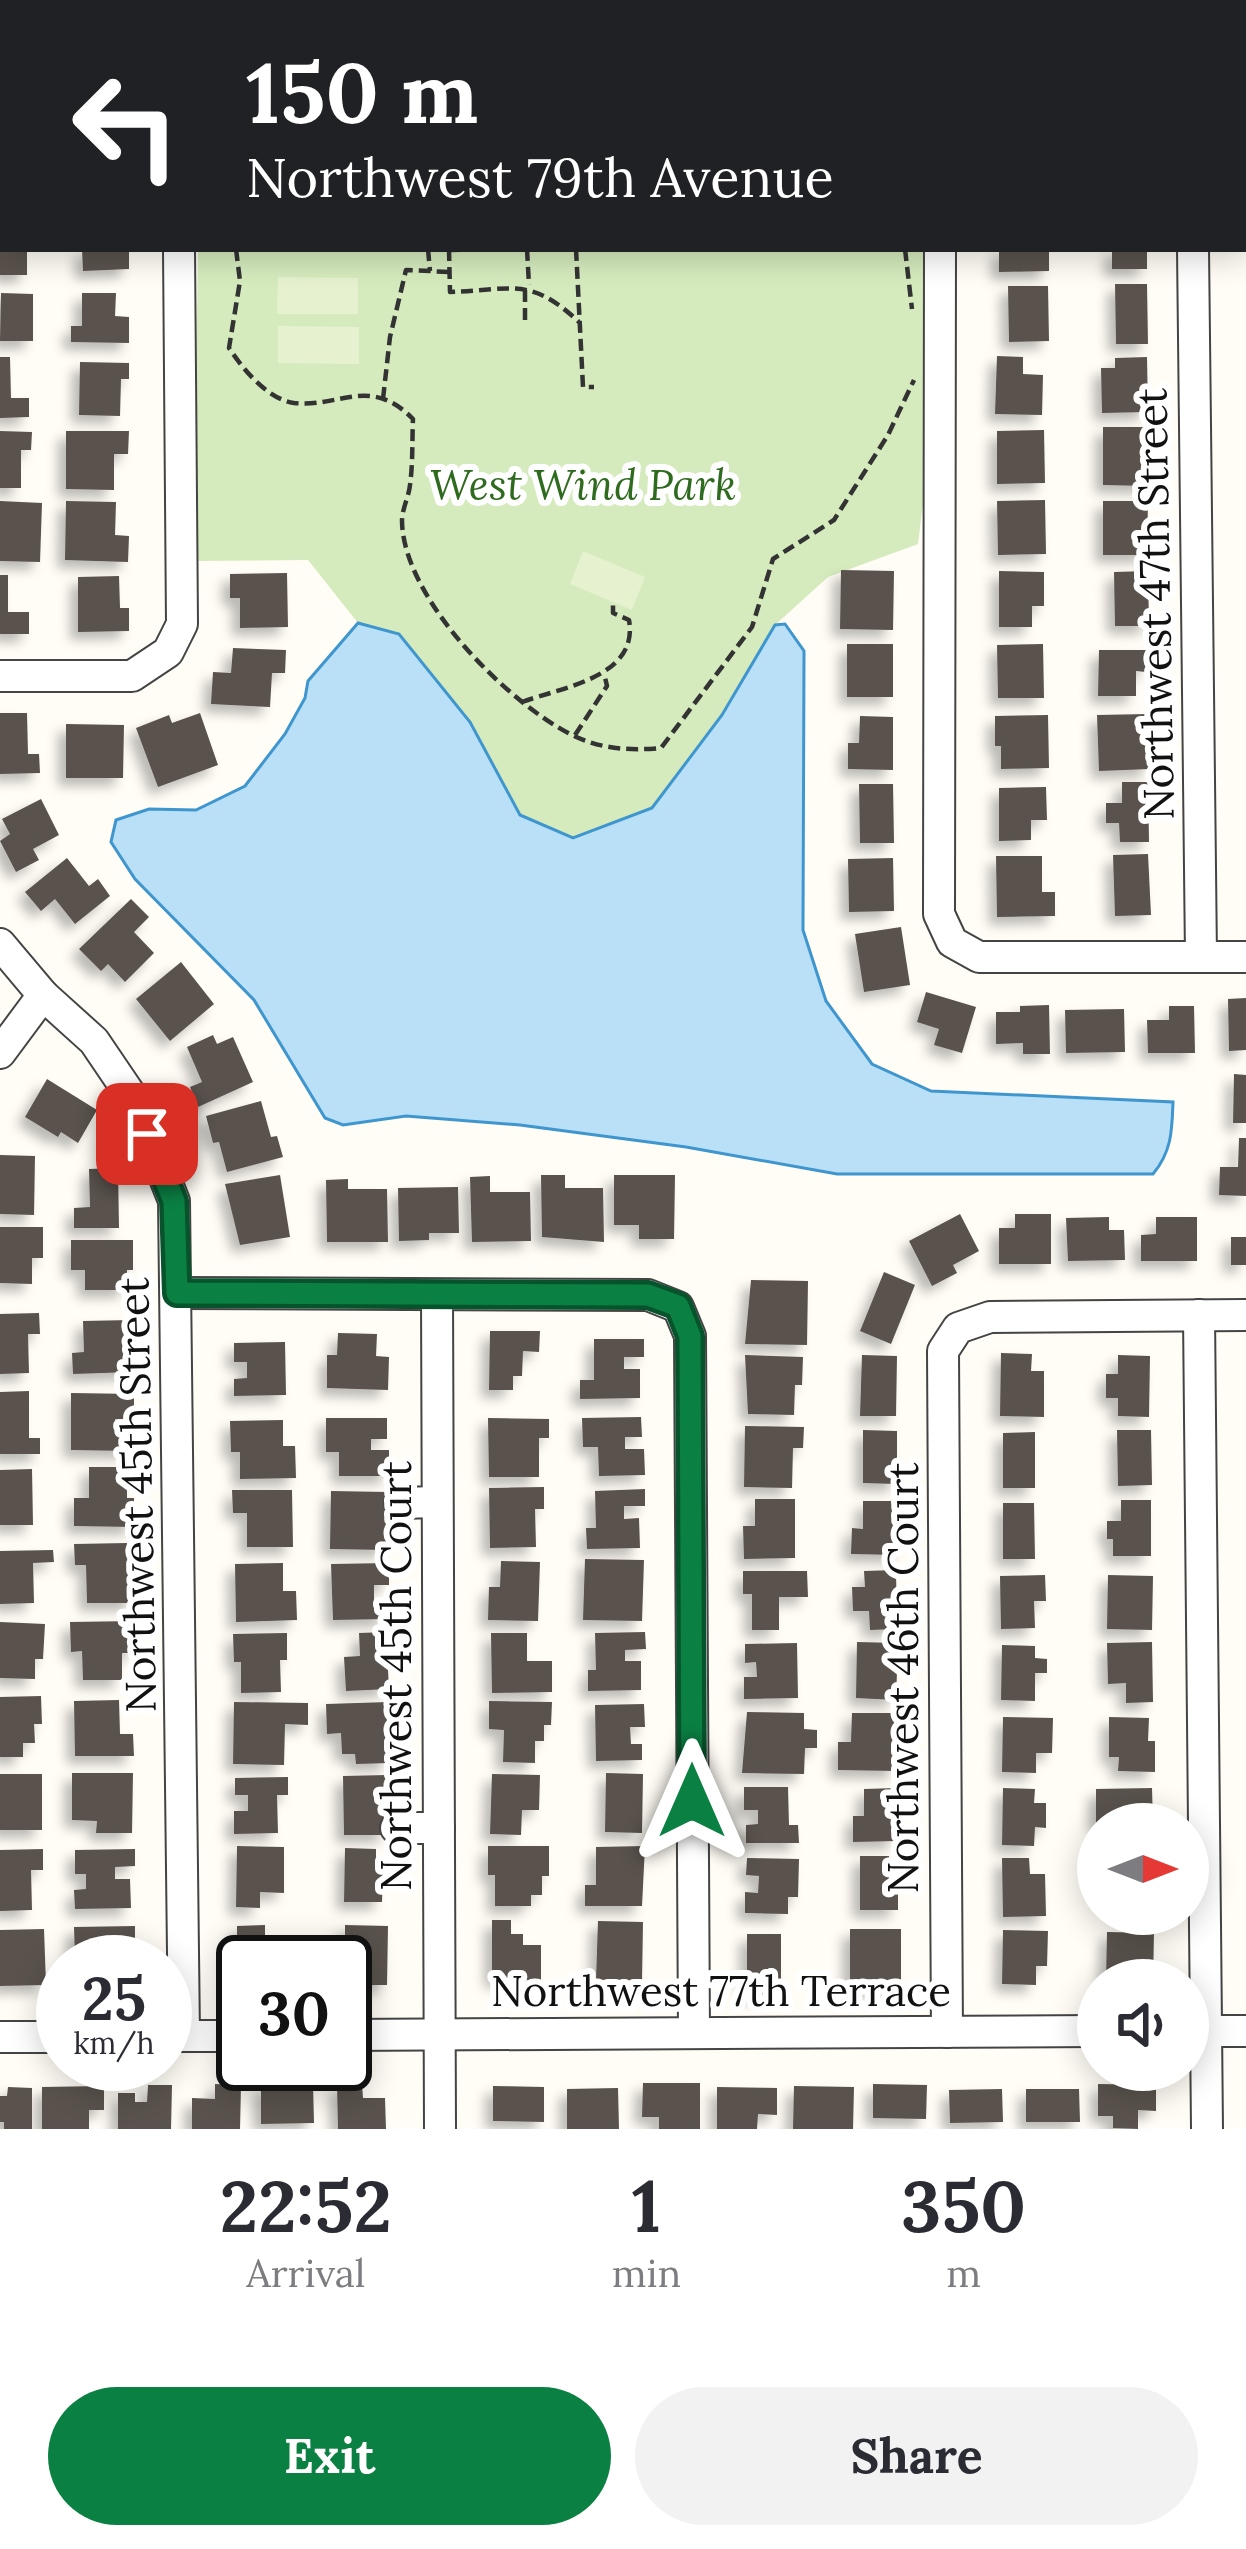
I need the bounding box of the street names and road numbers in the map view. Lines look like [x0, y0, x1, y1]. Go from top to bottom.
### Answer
street label: Northwest 47th Street [1124, 387, 1186, 821]
street label: Northwest 45th Street [106, 1276, 168, 1713]
street label: Northwest 45th Court [369, 1460, 423, 1891]
street label: Northwest 46th Court [876, 1461, 930, 1894]
street label: Northwest 77th Terrace [491, 1964, 951, 2018]

